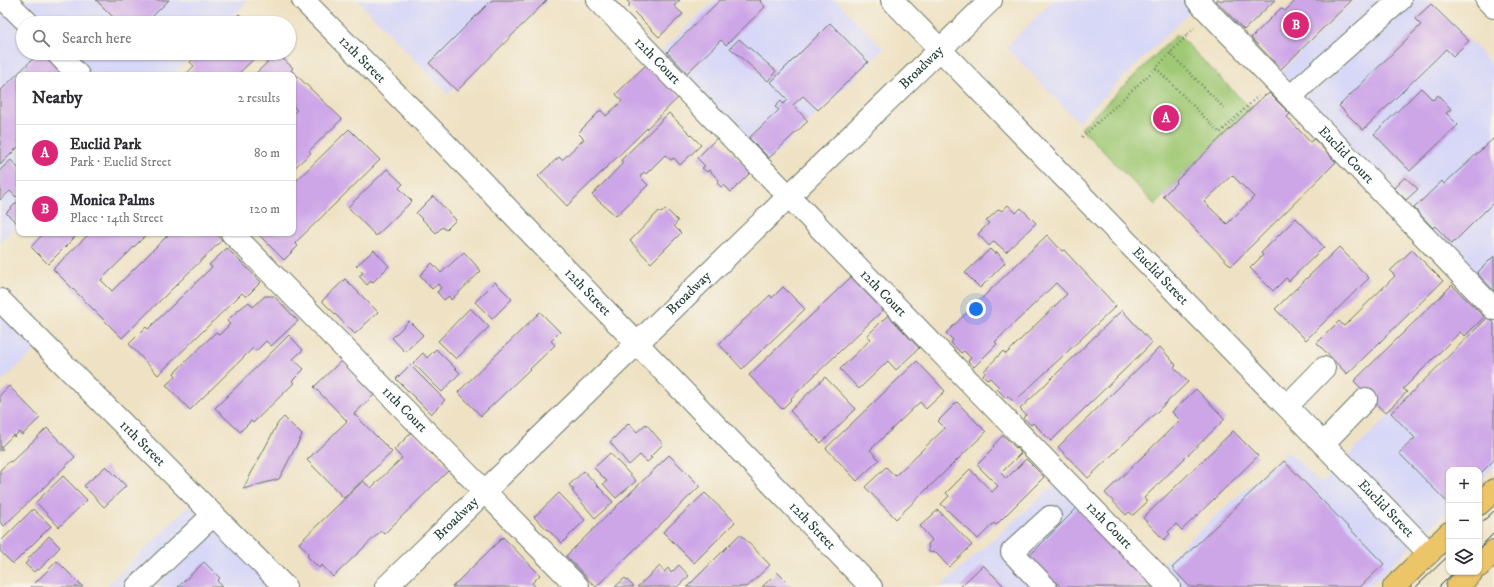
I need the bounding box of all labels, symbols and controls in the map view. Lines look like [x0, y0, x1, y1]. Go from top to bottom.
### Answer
pin: B [1283, 10, 1309, 40]
search box [16, 16, 296, 60]
icon: search [30, 27, 52, 49]
text: Search here [62, 29, 131, 48]
street label: 12th Street [335, 32, 390, 88]
street label: 12th Court [630, 33, 685, 89]
street label: Broadway [895, 42, 948, 93]
text: Nearby [32, 87, 82, 109]
text: 2 results [238, 90, 280, 106]
pin: A [1153, 103, 1179, 133]
street label: Euclid Court [1314, 122, 1378, 188]
text: Euclid Park [70, 135, 141, 154]
text: A [41, 145, 49, 161]
text: 80 m [254, 145, 280, 161]
text: Park · Euclid Street [70, 154, 171, 170]
text: Monica Palms [70, 191, 154, 210]
text: B [41, 201, 49, 217]
text: 120 m [249, 201, 280, 217]
text: Place · 14th Street [70, 210, 163, 226]
street label: Euclid Street [1128, 244, 1193, 309]
street label: 12th Street [560, 264, 615, 320]
street label: 12th Court [856, 266, 911, 321]
street label: Broadway [663, 267, 715, 319]
your location [966, 299, 986, 319]
street label: 11th Court [378, 383, 432, 437]
street label: 11th Street [115, 416, 170, 471]
map controls [1446, 467, 1482, 575]
button: + [1446, 467, 1482, 503]
street label: Euclid Street [1354, 476, 1418, 542]
street label: Broadway [430, 493, 483, 544]
street label: 12th Street [785, 498, 840, 554]
street label: 12th Court [1082, 498, 1137, 553]
button: − [1446, 503, 1482, 539]
button: layers [1446, 539, 1482, 575]

